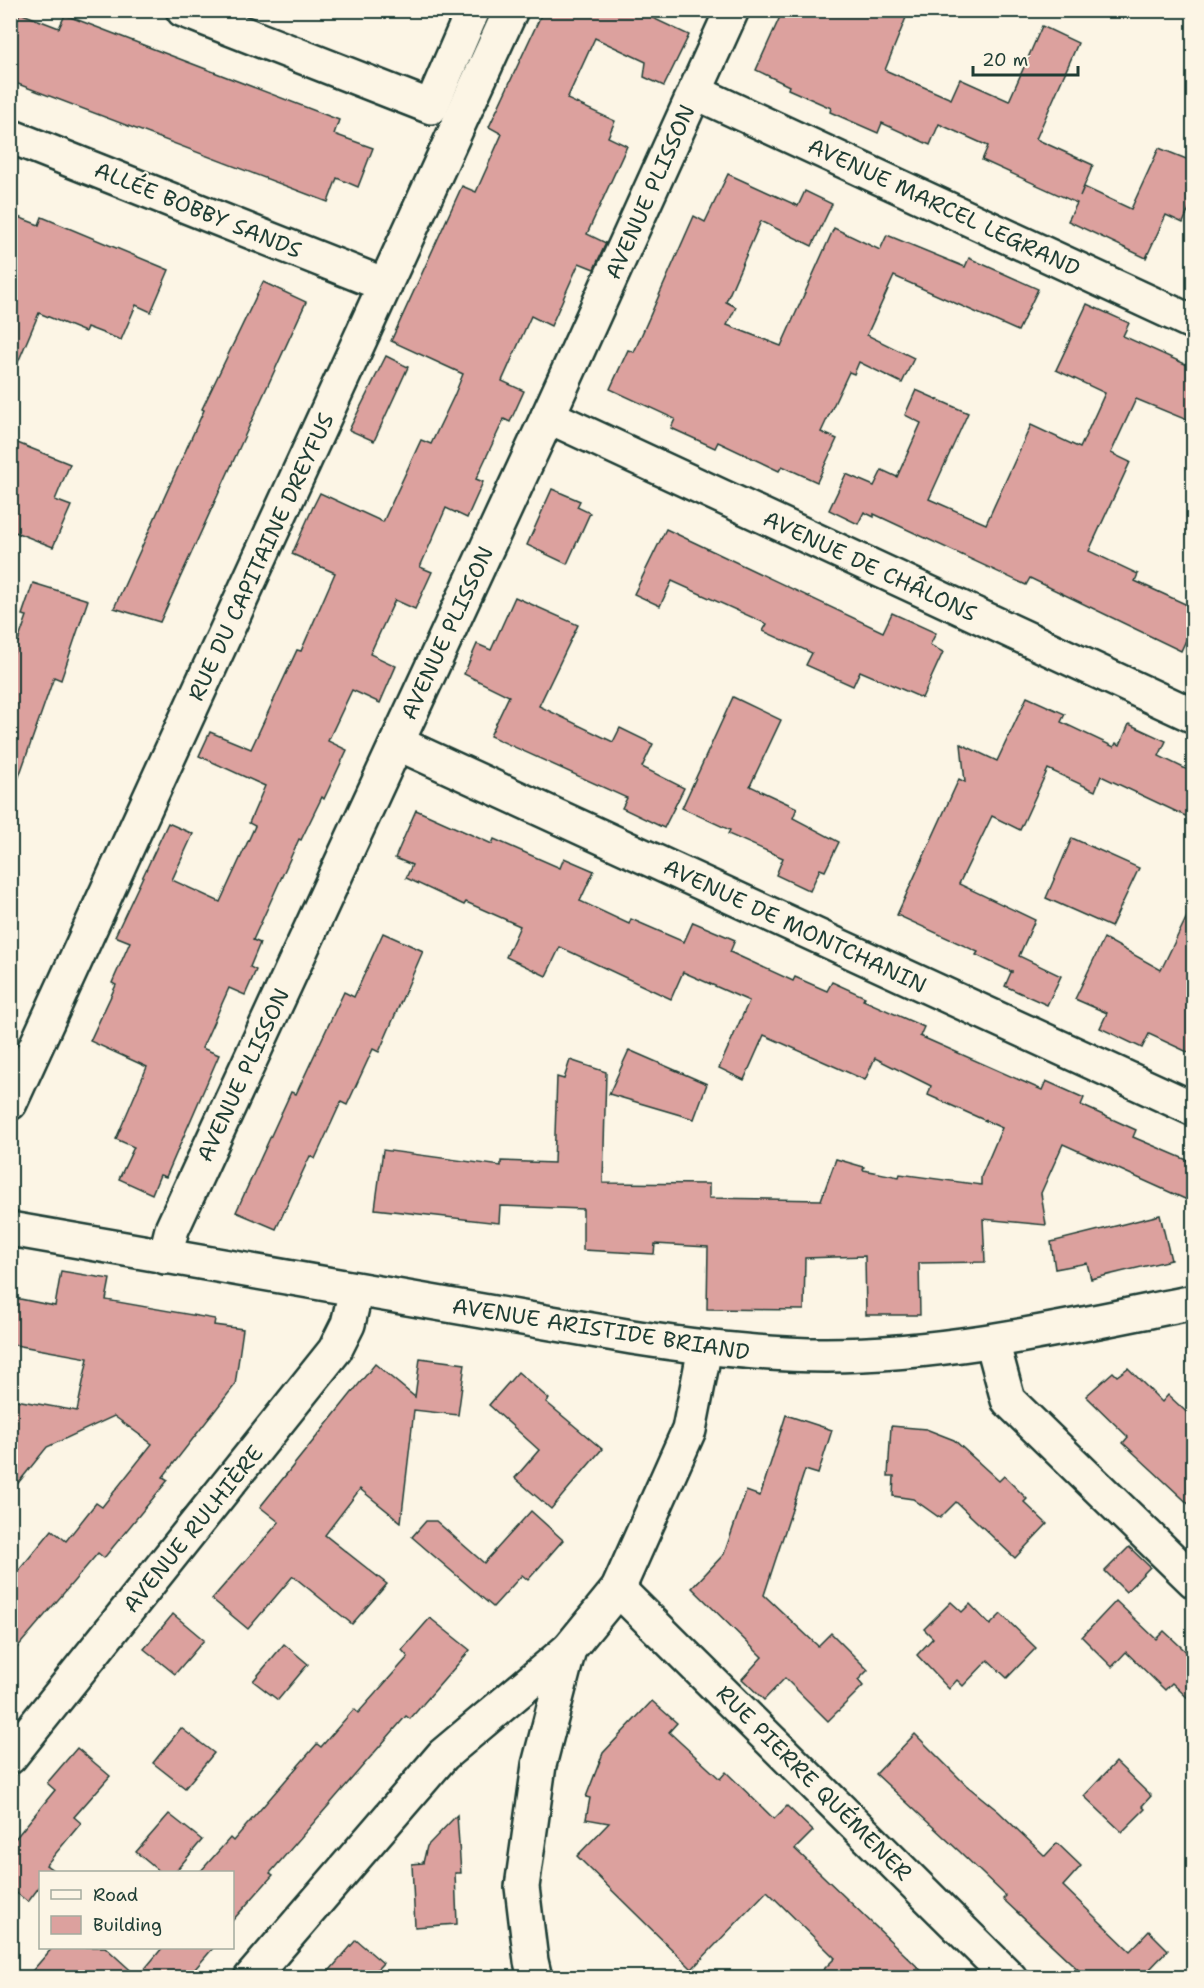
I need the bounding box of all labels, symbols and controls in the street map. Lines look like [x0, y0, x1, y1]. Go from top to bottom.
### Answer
scale bar [973, 39, 1078, 77]
text: 20 m [982, 48, 1028, 72]
street label: AVENUE PLISSON [598, 100, 702, 284]
street label: AVENUE MARCEL LEGRAND [803, 131, 1085, 283]
street label: ALLÉE BOBBY SANDS [90, 155, 306, 265]
street label: RUE DU CAPITAINE DREYFUS [181, 408, 341, 706]
street label: AVENUE DE CHÂLONS [759, 504, 981, 628]
street label: AVENUE PLISSON [394, 542, 500, 724]
street label: AVENUE DE MONTCHANIN [659, 852, 931, 1000]
street label: AVENUE PLISSON [190, 984, 296, 1166]
street label: AVENUE ARISTIDE BRIAND [450, 1291, 752, 1367]
street label: AVENUE RULHIÈRE [116, 1439, 270, 1619]
street label: RUE PIERRE QUÉMENER [710, 1679, 918, 1887]
legend [39, 1871, 234, 1949]
text: Road [93, 1883, 138, 1907]
text: Building [93, 1913, 162, 1937]

